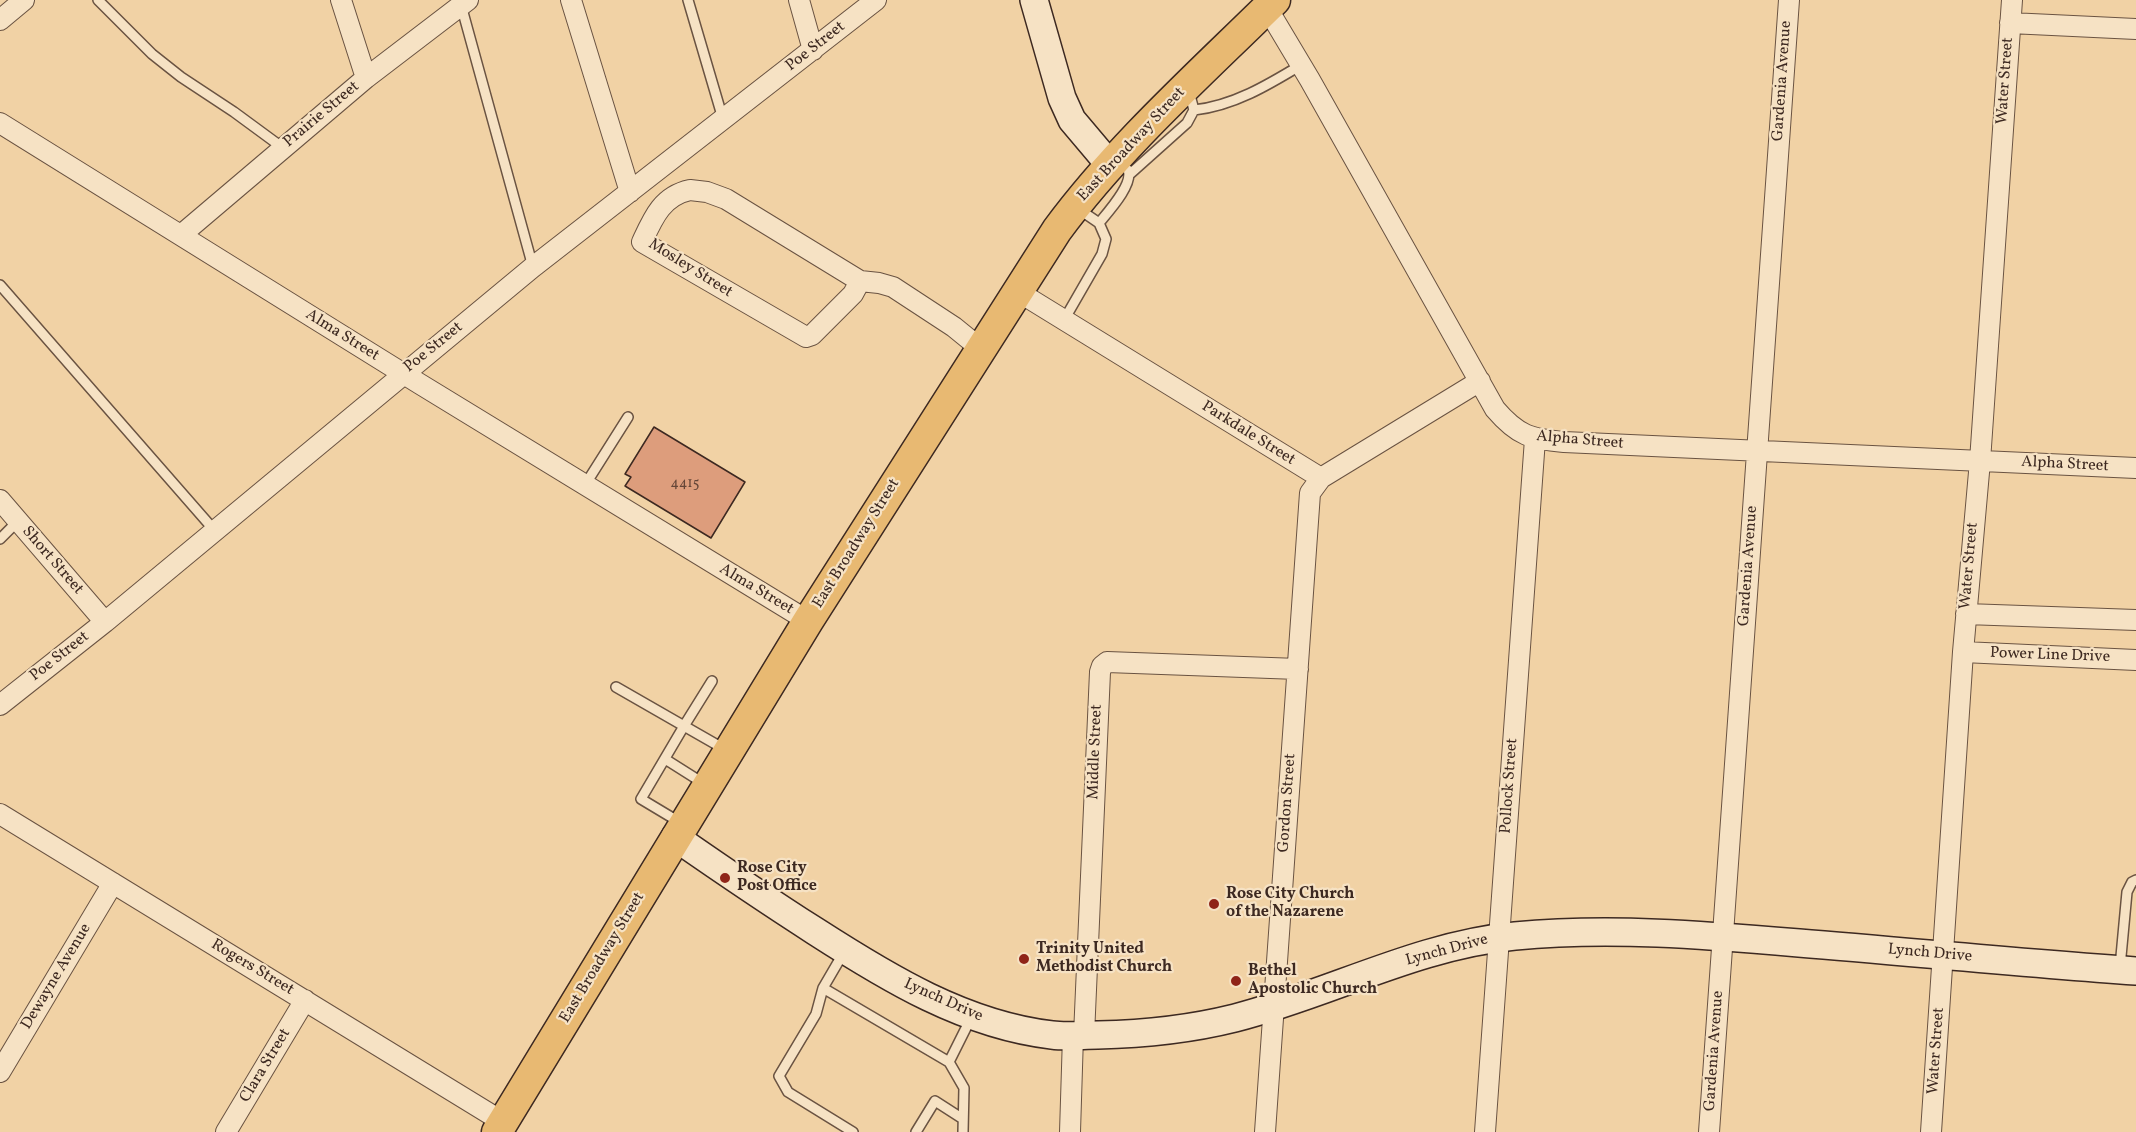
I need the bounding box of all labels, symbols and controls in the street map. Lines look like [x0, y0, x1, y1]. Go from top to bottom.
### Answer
street label: Poe Street [782, 18, 850, 76]
street label: Gardenia Avenue [1769, 20, 1797, 142]
street label: Water Street [1993, 37, 2019, 125]
street label: Prairie Street [280, 78, 364, 152]
street label: East Broadway Street [1074, 84, 1190, 206]
street label: Mosley Street [644, 235, 736, 303]
street label: Alma Street [302, 306, 382, 366]
street label: Poe Street [401, 318, 467, 378]
street label: Parkdale Street [1198, 398, 1298, 470]
street label: Alpha Street [1535, 428, 1625, 454]
street label: Alpha Street [2021, 453, 2109, 477]
house number: 4415 [671, 476, 699, 492]
street label: East Broadway Street [809, 476, 905, 612]
street label: Gardenia Avenue [1735, 505, 1763, 627]
street label: Water Street [1957, 522, 1983, 610]
street label: Short Street [17, 523, 87, 599]
street label: Alma Street [715, 560, 797, 620]
street label: Poe Street [26, 628, 94, 686]
street label: Power Line Drive [1990, 644, 2110, 668]
street label: Middle Street [1085, 704, 1107, 800]
street label: Pollock Street [1497, 737, 1523, 835]
street label: Gordon Street [1275, 753, 1301, 853]
place label: Rose City Post Office [737, 859, 817, 897]
marker: Rose City Post Office [718, 871, 732, 885]
place label: Rose City Church of the Nazarene [1226, 885, 1354, 923]
street label: East Broadway Street [556, 889, 650, 1027]
marker: Rose City Church of the Nazarene [1207, 897, 1221, 911]
street label: Dewayne Avenue [18, 920, 96, 1034]
street label: Lynch Drive [1404, 931, 1490, 971]
street label: Rogers Street [207, 936, 297, 1000]
place label: Trinity United Methodist Church [1036, 940, 1172, 978]
street label: Lynch Drive [1887, 941, 1973, 967]
marker: Trinity United Methodist Church [1017, 952, 1031, 966]
place label: Bethel Apostolic Church [1248, 962, 1377, 1000]
marker: Bethel Apostolic Church [1229, 974, 1243, 988]
street label: Lynch Drive [900, 975, 986, 1027]
street label: Gardenia Avenue [1701, 990, 1729, 1112]
street label: Water Street [1924, 1007, 1950, 1095]
street label: Clara Street [236, 1025, 296, 1107]

